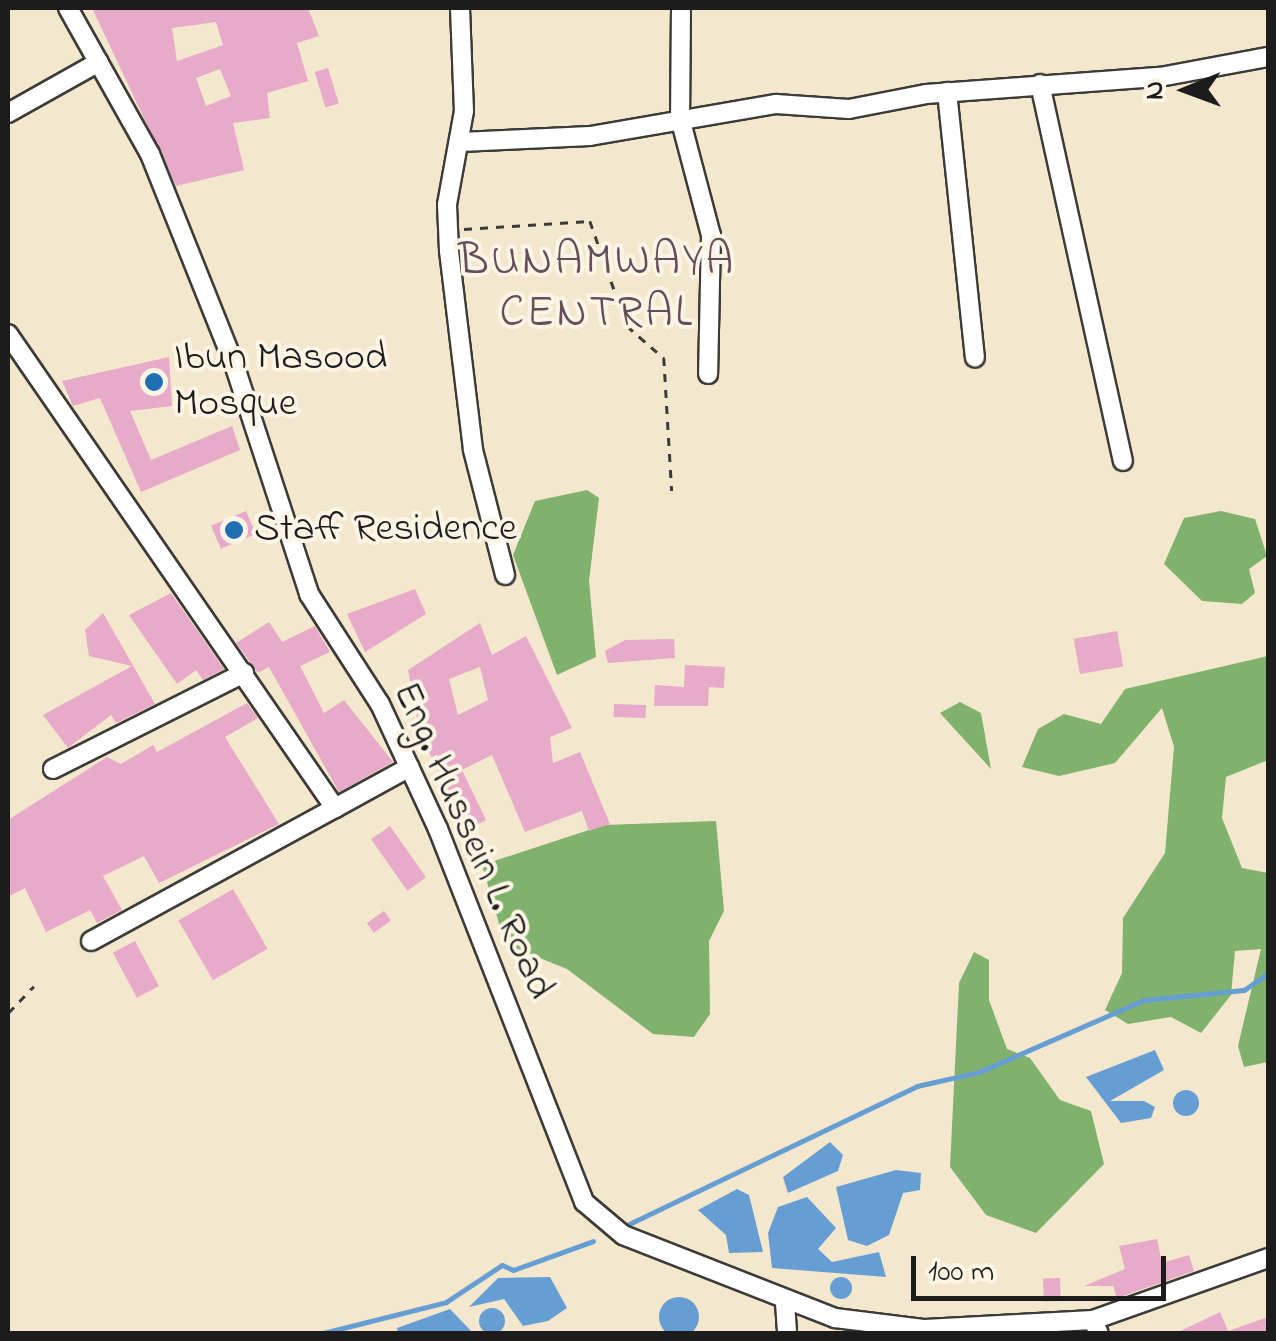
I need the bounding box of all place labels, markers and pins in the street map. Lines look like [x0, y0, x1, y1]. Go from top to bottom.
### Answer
place label: Ibun Masood Mosque [174, 335, 387, 429]
marker: Ibun Masood Mosque [143, 371, 165, 393]
place label: Staff Residence [254, 506, 517, 554]
marker: Staff Residence [223, 519, 245, 541]

